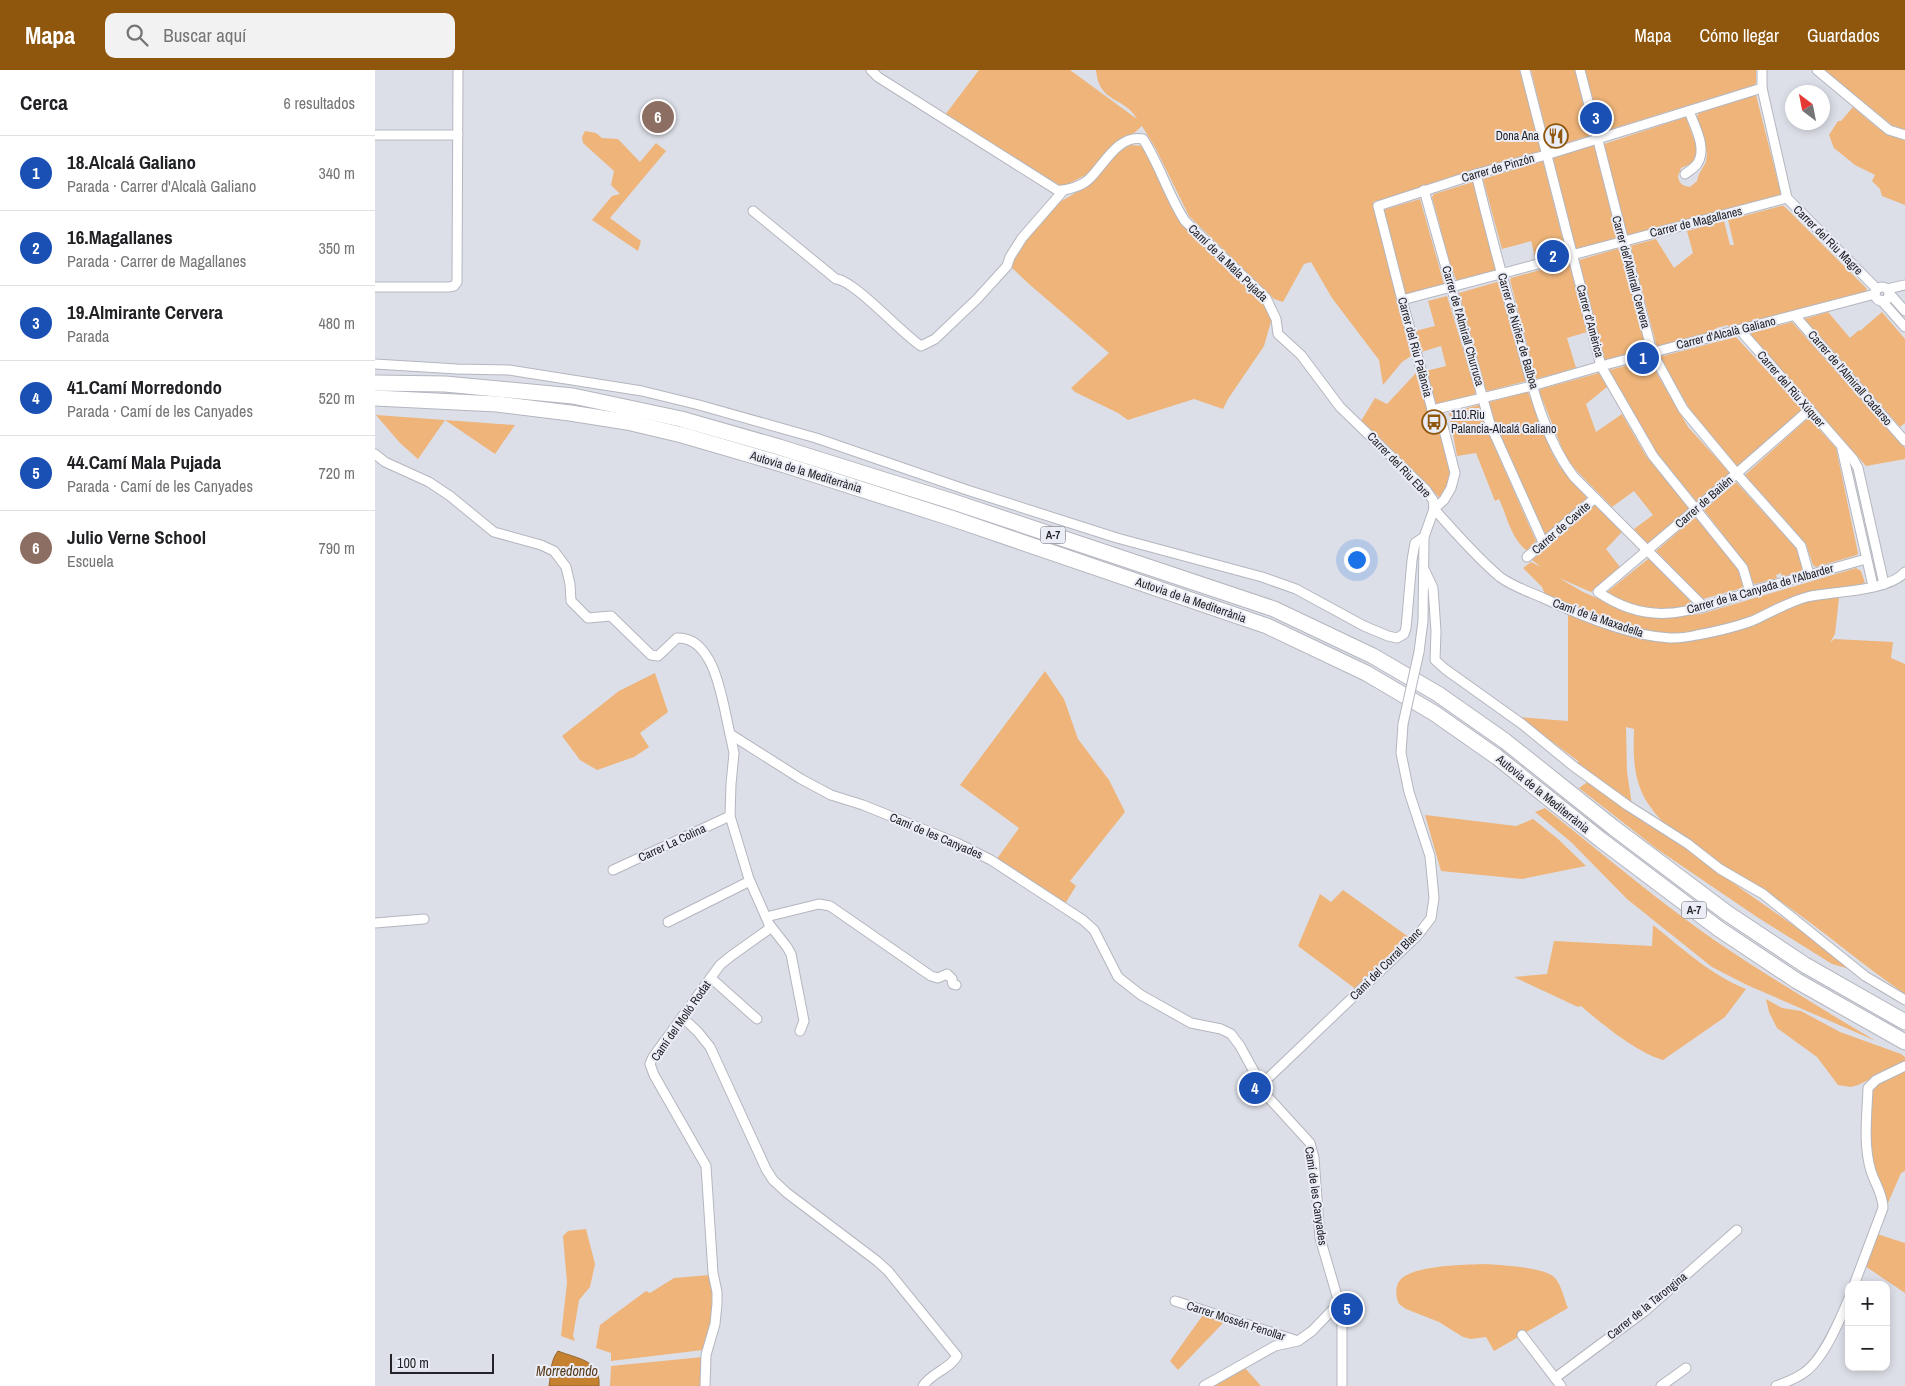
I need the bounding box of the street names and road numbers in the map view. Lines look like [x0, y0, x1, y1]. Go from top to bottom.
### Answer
street label: Carrer de Pinzón [1460, 150, 1536, 186]
street label: Carrer del Riu Magre [1790, 202, 1866, 278]
street label: Carrer de Magallanes [1648, 203, 1744, 241]
street label: Carrer del'Almirall Cervera [1608, 214, 1654, 331]
street label: Camí de la Mala Pujada [1185, 221, 1272, 306]
street label: Carrer de l'Almirall Churruca [1438, 264, 1488, 388]
street label: Carrer de Núñez de Balboa [1494, 271, 1542, 391]
street label: Carrer d'Amèrica [1573, 283, 1608, 360]
street label: Carrer del Riu Palància [1394, 295, 1436, 399]
street label: Carrer d'Alcalà Galiano [1675, 313, 1777, 353]
street label: Carrer de l'Almirall Cadarso [1804, 327, 1896, 429]
street label: Carrer del Riu Xúquer [1753, 347, 1829, 431]
street label: Carrer del Riu Ebre [1364, 429, 1434, 501]
street label: Autovia de la Mediterrània [747, 447, 864, 497]
street label: Carrer de Bailén [1672, 472, 1736, 532]
street label: Carrer de Cavite [1528, 498, 1594, 558]
road number: A-7 [1041, 526, 1065, 544]
street label: Carrer de la Canyada de l'Albarder [1685, 560, 1836, 618]
street label: Autovia de la Mediterrània [1133, 573, 1249, 627]
street label: Camí de la Maxadella [1550, 595, 1646, 641]
street label: Autovia de la Mediterrània [1492, 751, 1594, 837]
street label: Camí de les Canyades [887, 809, 985, 863]
street label: Carrer La Colina [636, 820, 709, 866]
road number: A-7 [1681, 902, 1707, 918]
street label: Camí del Corral Blanc [1346, 924, 1426, 1004]
street label: Camí del Molló Rodat [647, 977, 715, 1064]
street label: Camí de les Canyades [1301, 1146, 1331, 1246]
street label: Carrer de la Tarongina [1604, 1268, 1691, 1343]
street label: Carrer Mossén Fenollar [1185, 1297, 1288, 1345]

